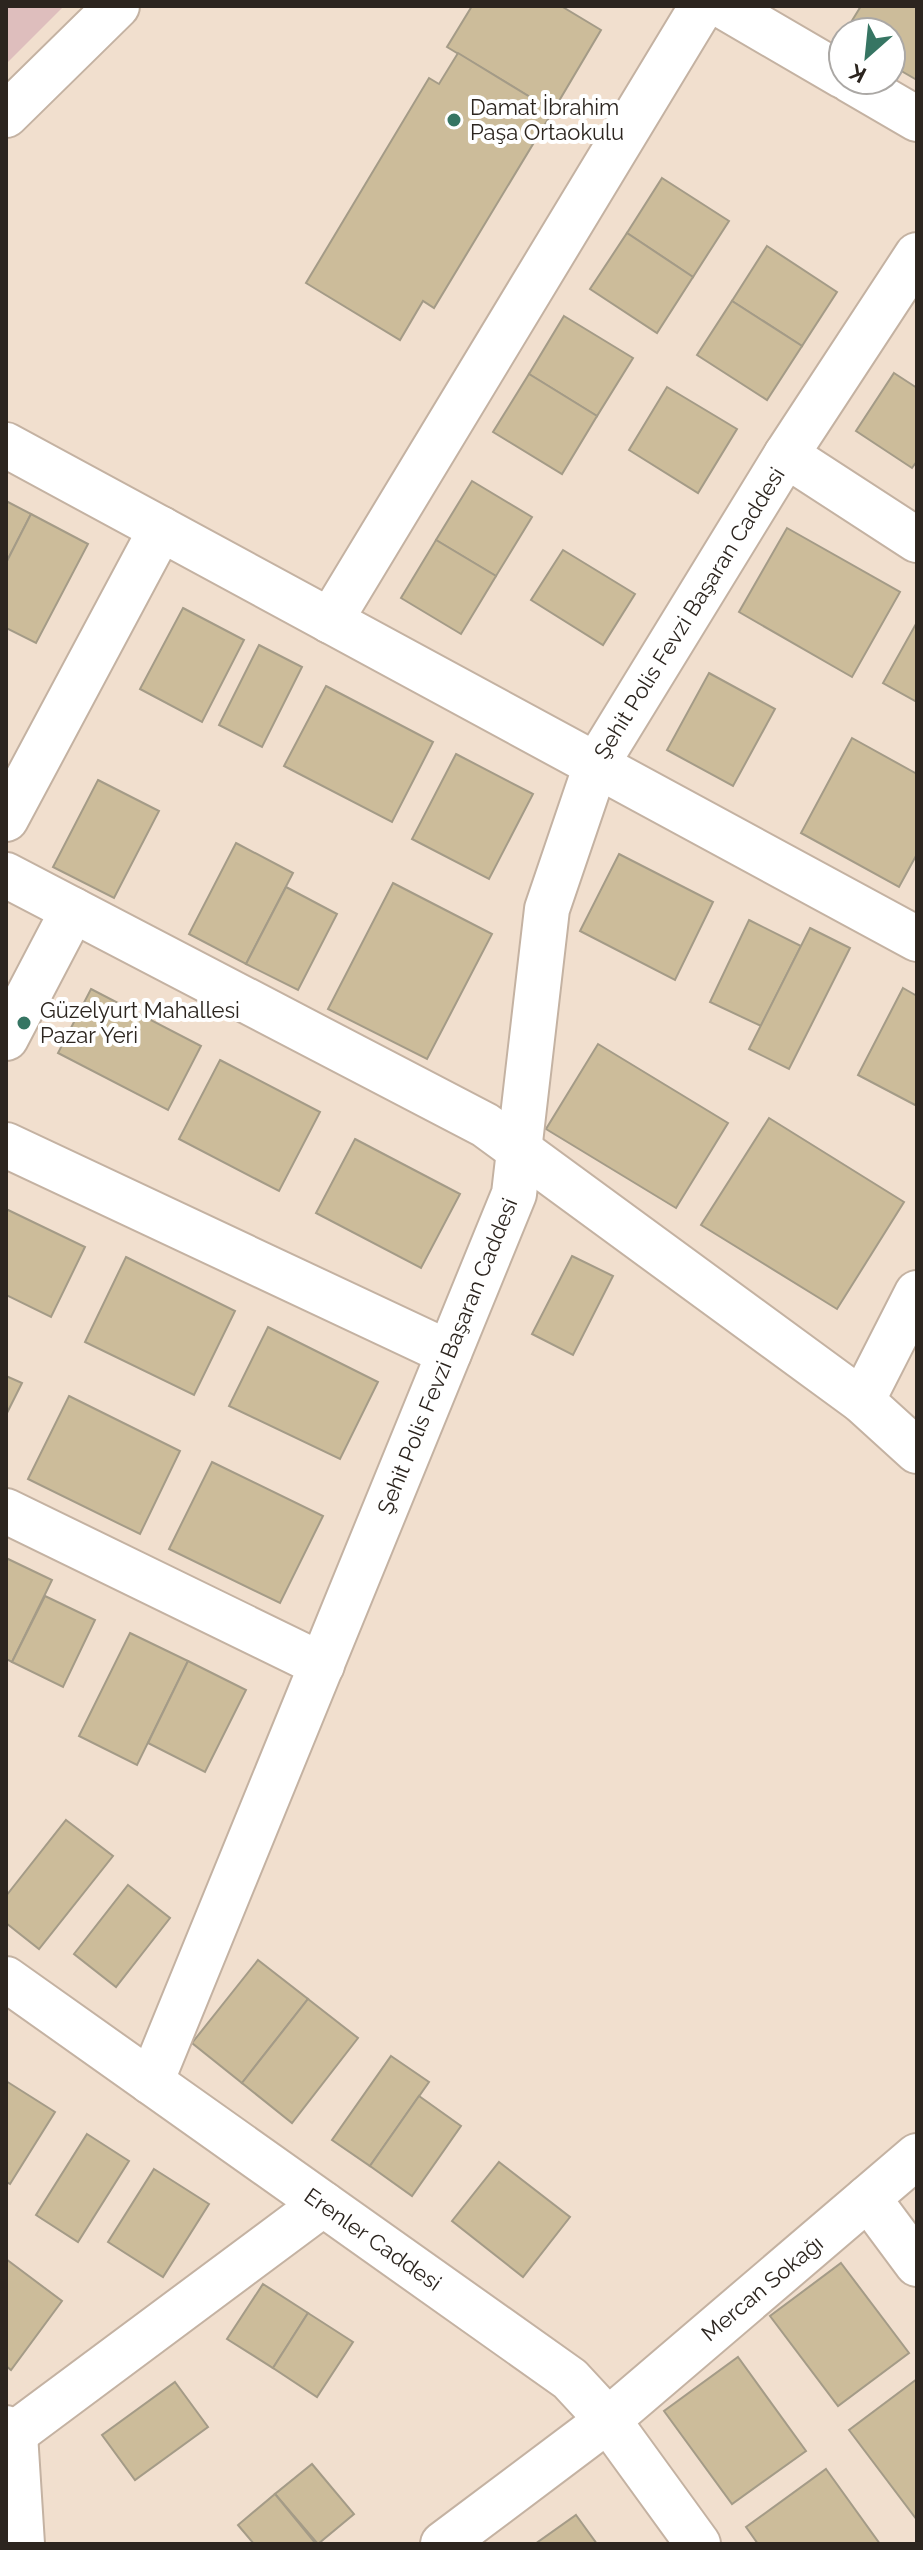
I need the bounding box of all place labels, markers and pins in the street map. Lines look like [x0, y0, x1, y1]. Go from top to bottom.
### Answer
place label: Damat İbrahim Paşa Ortaokulu [470, 94, 624, 145]
marker: Damat İbrahim Paşa Ortaokulu [445, 111, 463, 129]
place label: Güzelyurt Mahallesi Pazar Yeri [40, 997, 240, 1048]
marker: Güzelyurt Mahallesi Pazar Yeri [15, 1014, 33, 1032]

